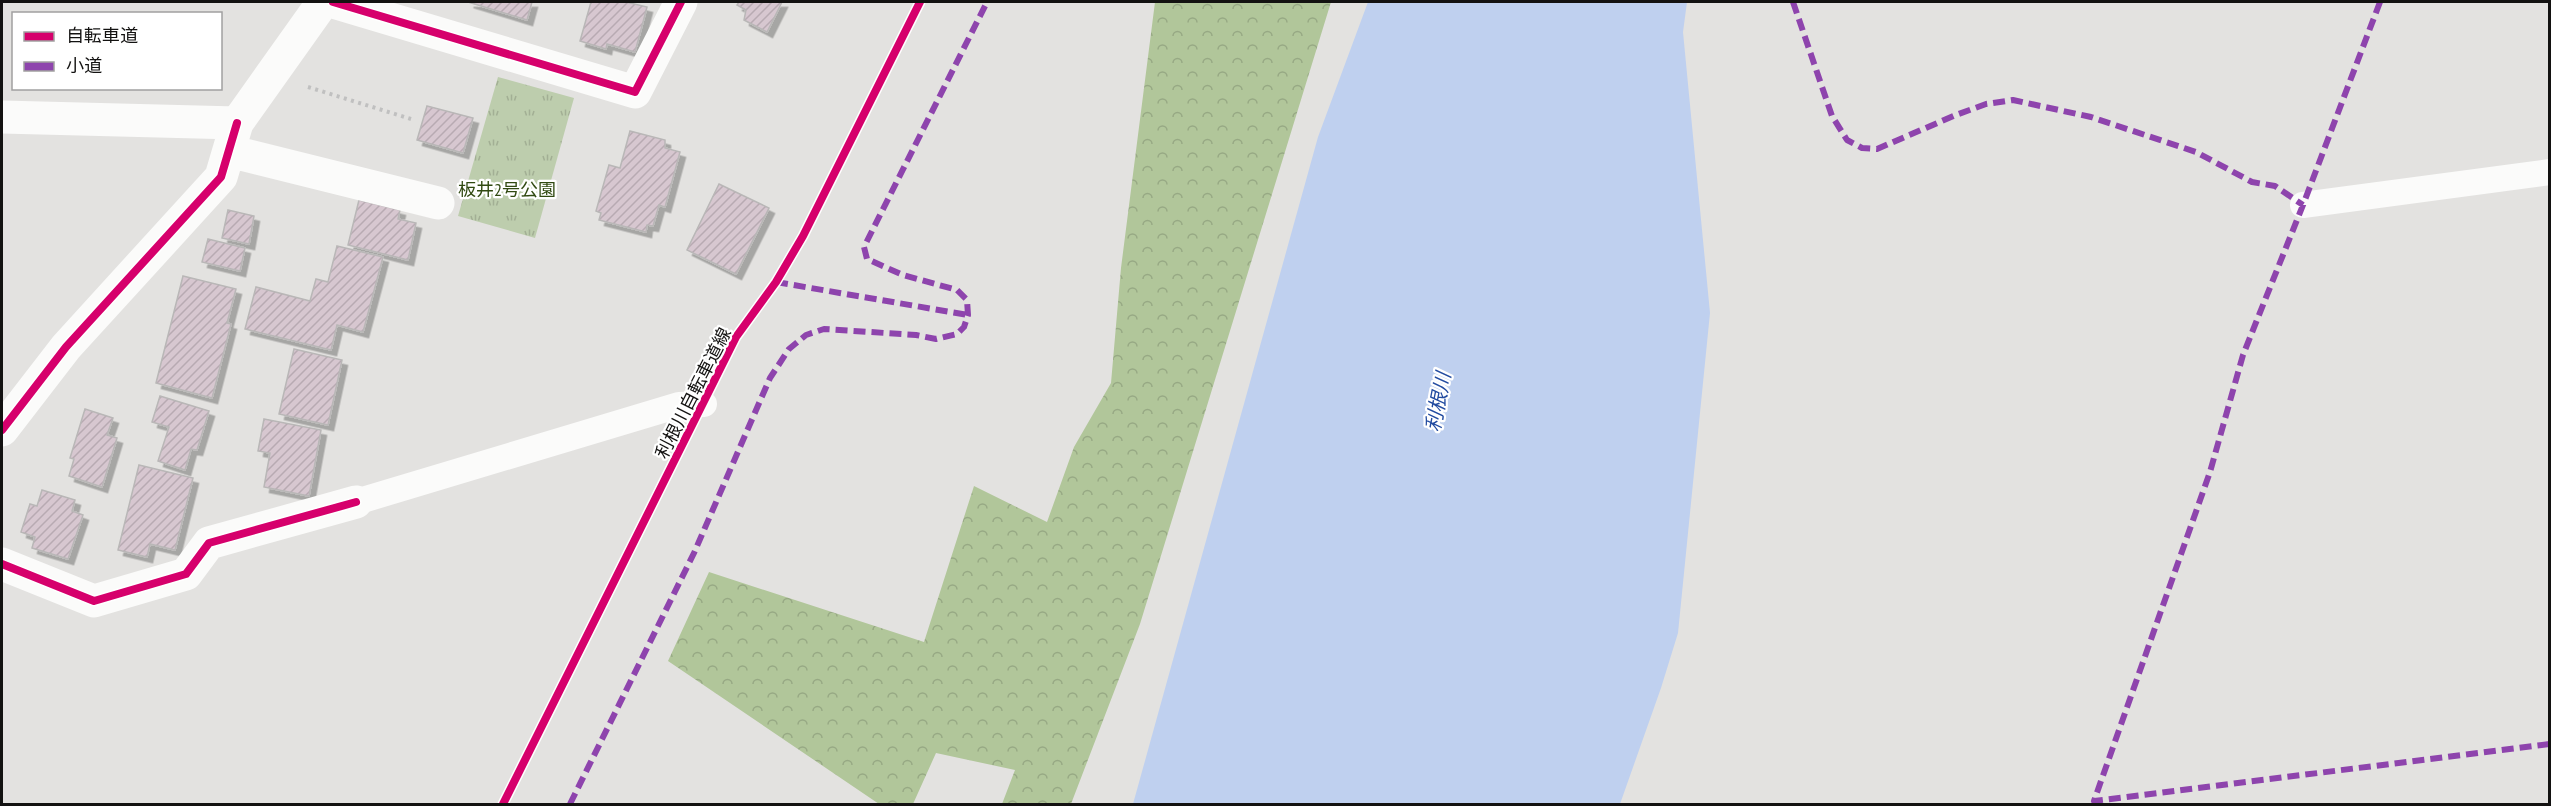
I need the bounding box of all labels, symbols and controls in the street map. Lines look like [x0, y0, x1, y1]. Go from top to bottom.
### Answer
legend [12, 12, 222, 90]
text: 自転車道 [66, 24, 138, 47]
text: 小道 [66, 54, 102, 77]
park label: 板井2号公園 [458, 178, 556, 201]
street label: 利根川自転車道線 [650, 324, 736, 462]
water label: 利根川 [1420, 368, 1457, 434]

